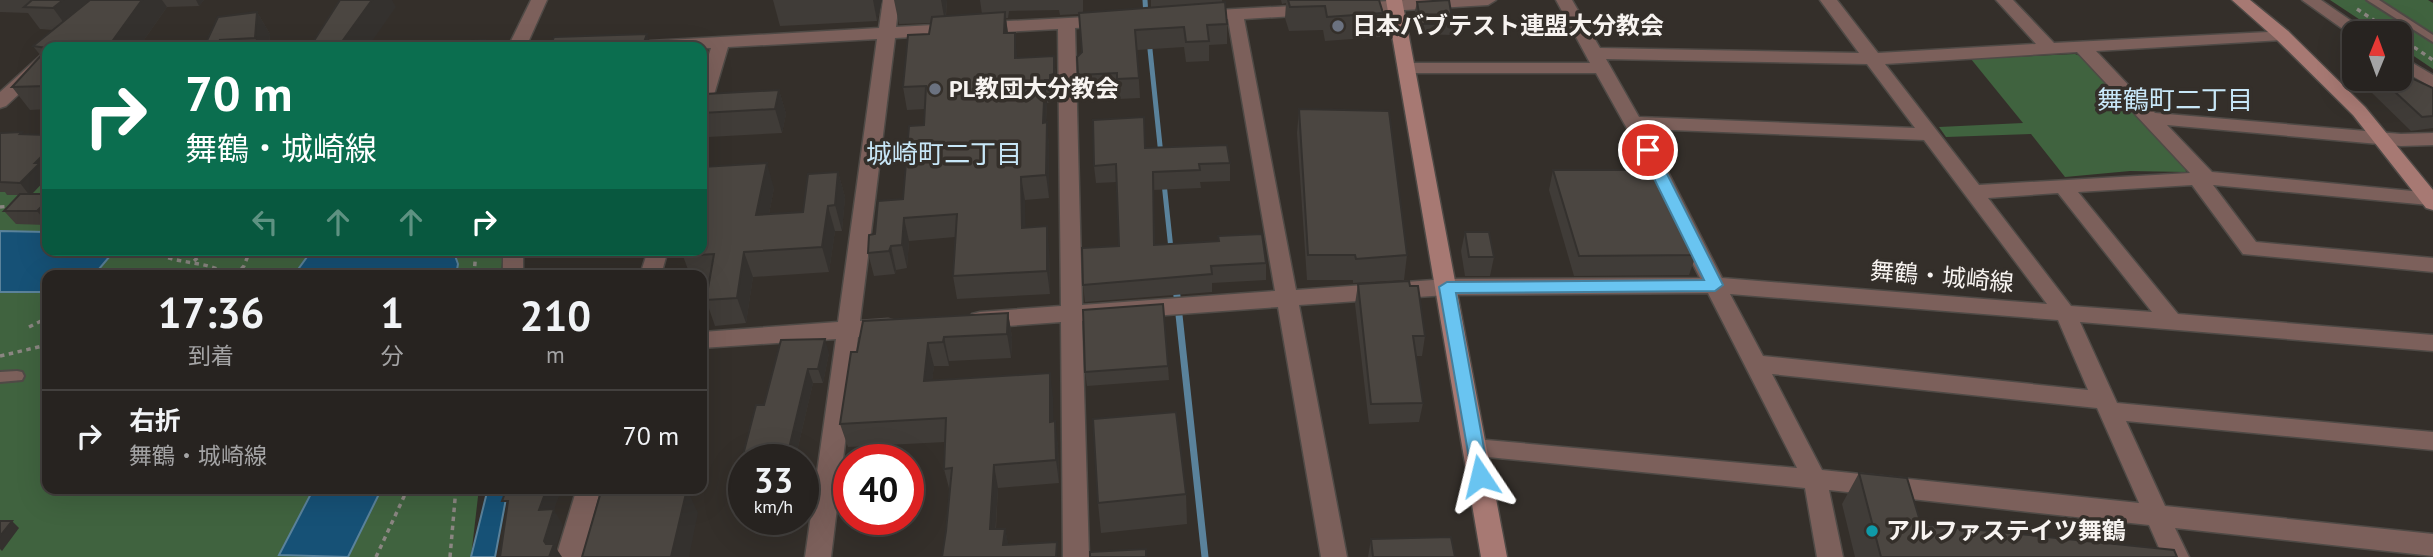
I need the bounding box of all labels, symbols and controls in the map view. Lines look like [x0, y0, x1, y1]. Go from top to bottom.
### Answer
place label: 日本バブテスト連盟大分教会 [1352, 10, 1664, 41]
marker: 日本バブテスト連盟大分教会 [1330, 18, 1346, 34]
north arrow [2342, 21, 2412, 91]
map controls [2342, 21, 2412, 91]
text: 70 m [185, 61, 292, 125]
icon: right [70, 70, 161, 161]
place label: PL教団大分教会 [949, 73, 1119, 104]
marker: PL教団大分教会 [927, 81, 943, 97]
district label: 舞鶴町二丁目 [2097, 83, 2253, 116]
pin [1618, 120, 1678, 180]
text: 舞鶴・城崎線 [185, 127, 377, 169]
icon: arrive [1629, 131, 1667, 169]
district label: 城崎町二丁目 [866, 137, 1022, 170]
icon: left [246, 203, 284, 241]
icon: ahead [319, 203, 357, 241]
icon: ahead [392, 203, 430, 241]
icon: right [465, 203, 503, 241]
street label: 舞鶴・城崎線 [1869, 255, 2015, 298]
text: 17:36 [158, 285, 264, 340]
text: 1 [380, 285, 404, 340]
text: 210 [520, 288, 591, 343]
text: m [546, 340, 565, 369]
text: 到着 [188, 341, 234, 370]
text: 分 [381, 341, 404, 370]
text: 右折 [129, 404, 181, 437]
icon: right [70, 417, 108, 455]
text: 70 m [623, 419, 679, 452]
position arrow [1443, 439, 1517, 513]
text: 舞鶴・城崎線 [129, 441, 267, 470]
speed limit sign: 40 [833, 444, 924, 535]
text: 33 [754, 457, 793, 503]
text: km/h [754, 495, 793, 518]
place label: アルファステイツ舞鶴 [1886, 515, 2126, 546]
marker: アルファステイツ舞鶴 [1864, 523, 1880, 539]

